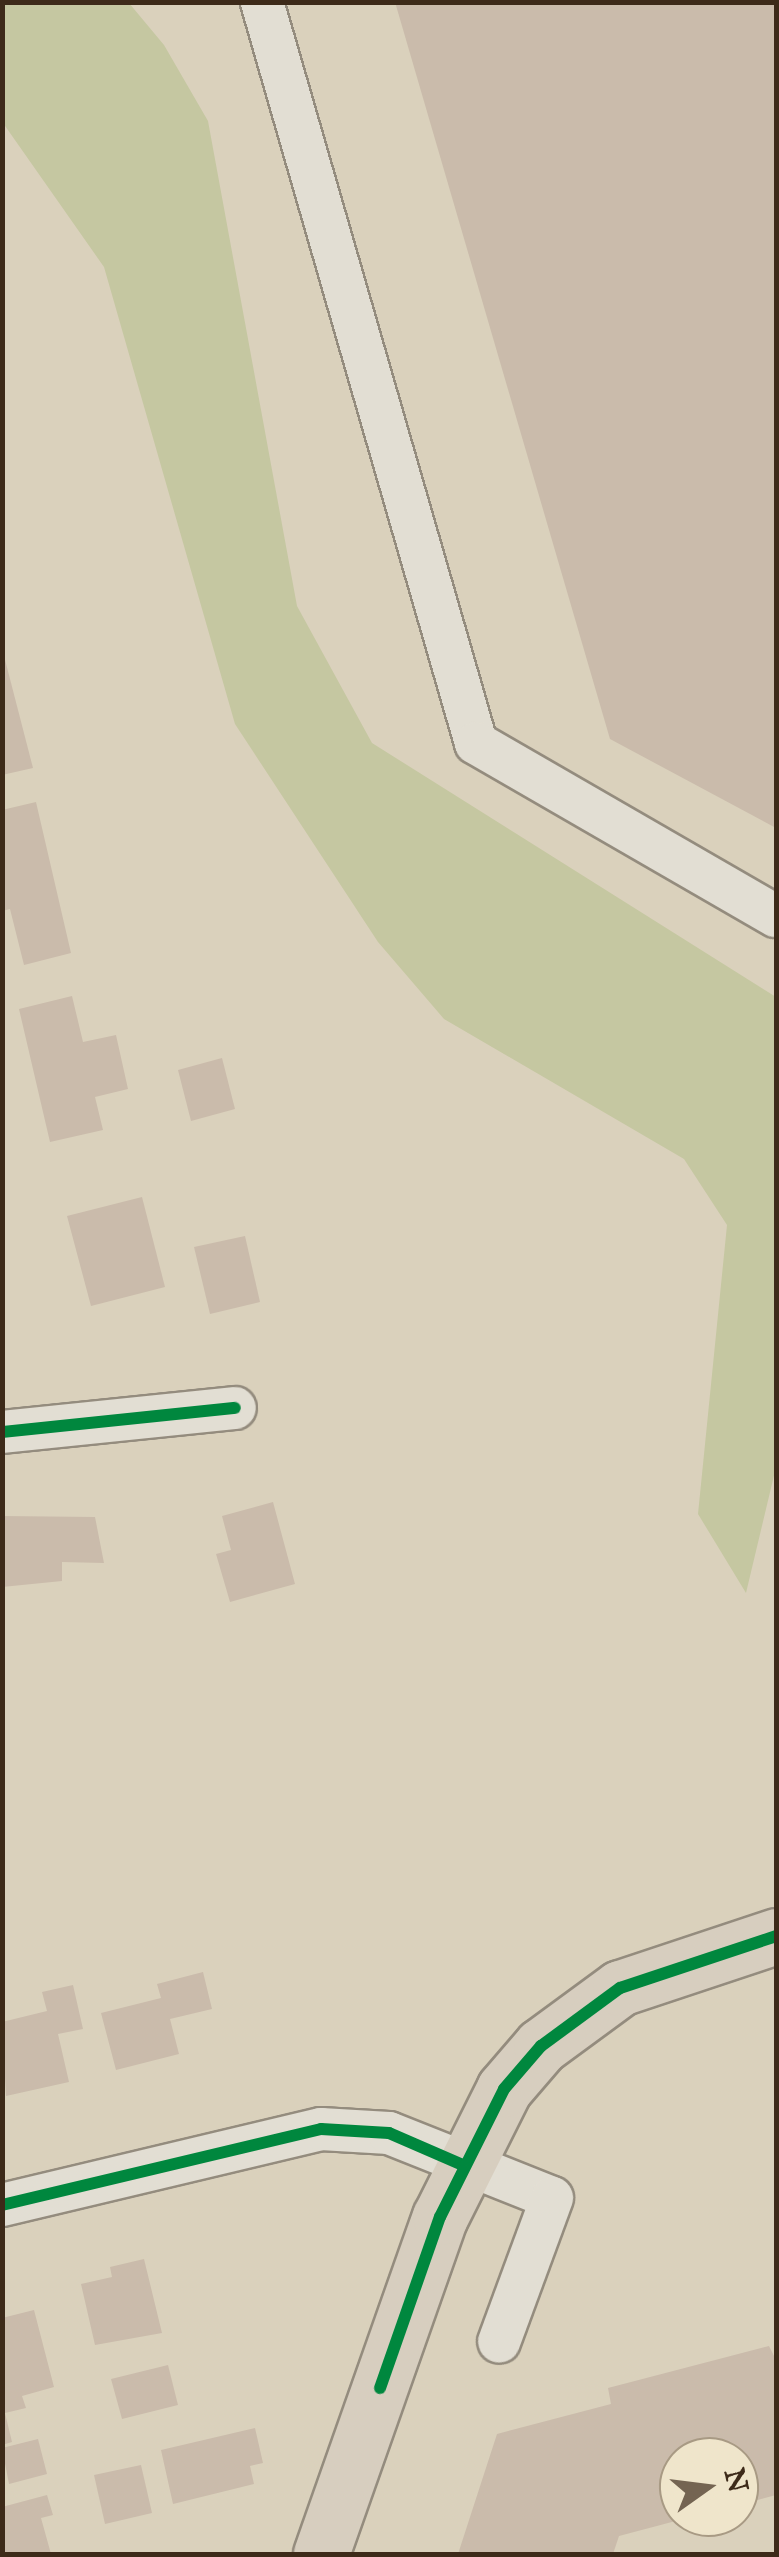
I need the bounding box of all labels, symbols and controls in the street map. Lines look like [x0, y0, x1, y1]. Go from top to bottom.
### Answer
north arrow [659, 2437, 759, 2537]
text: N [717, 2464, 757, 2496]

